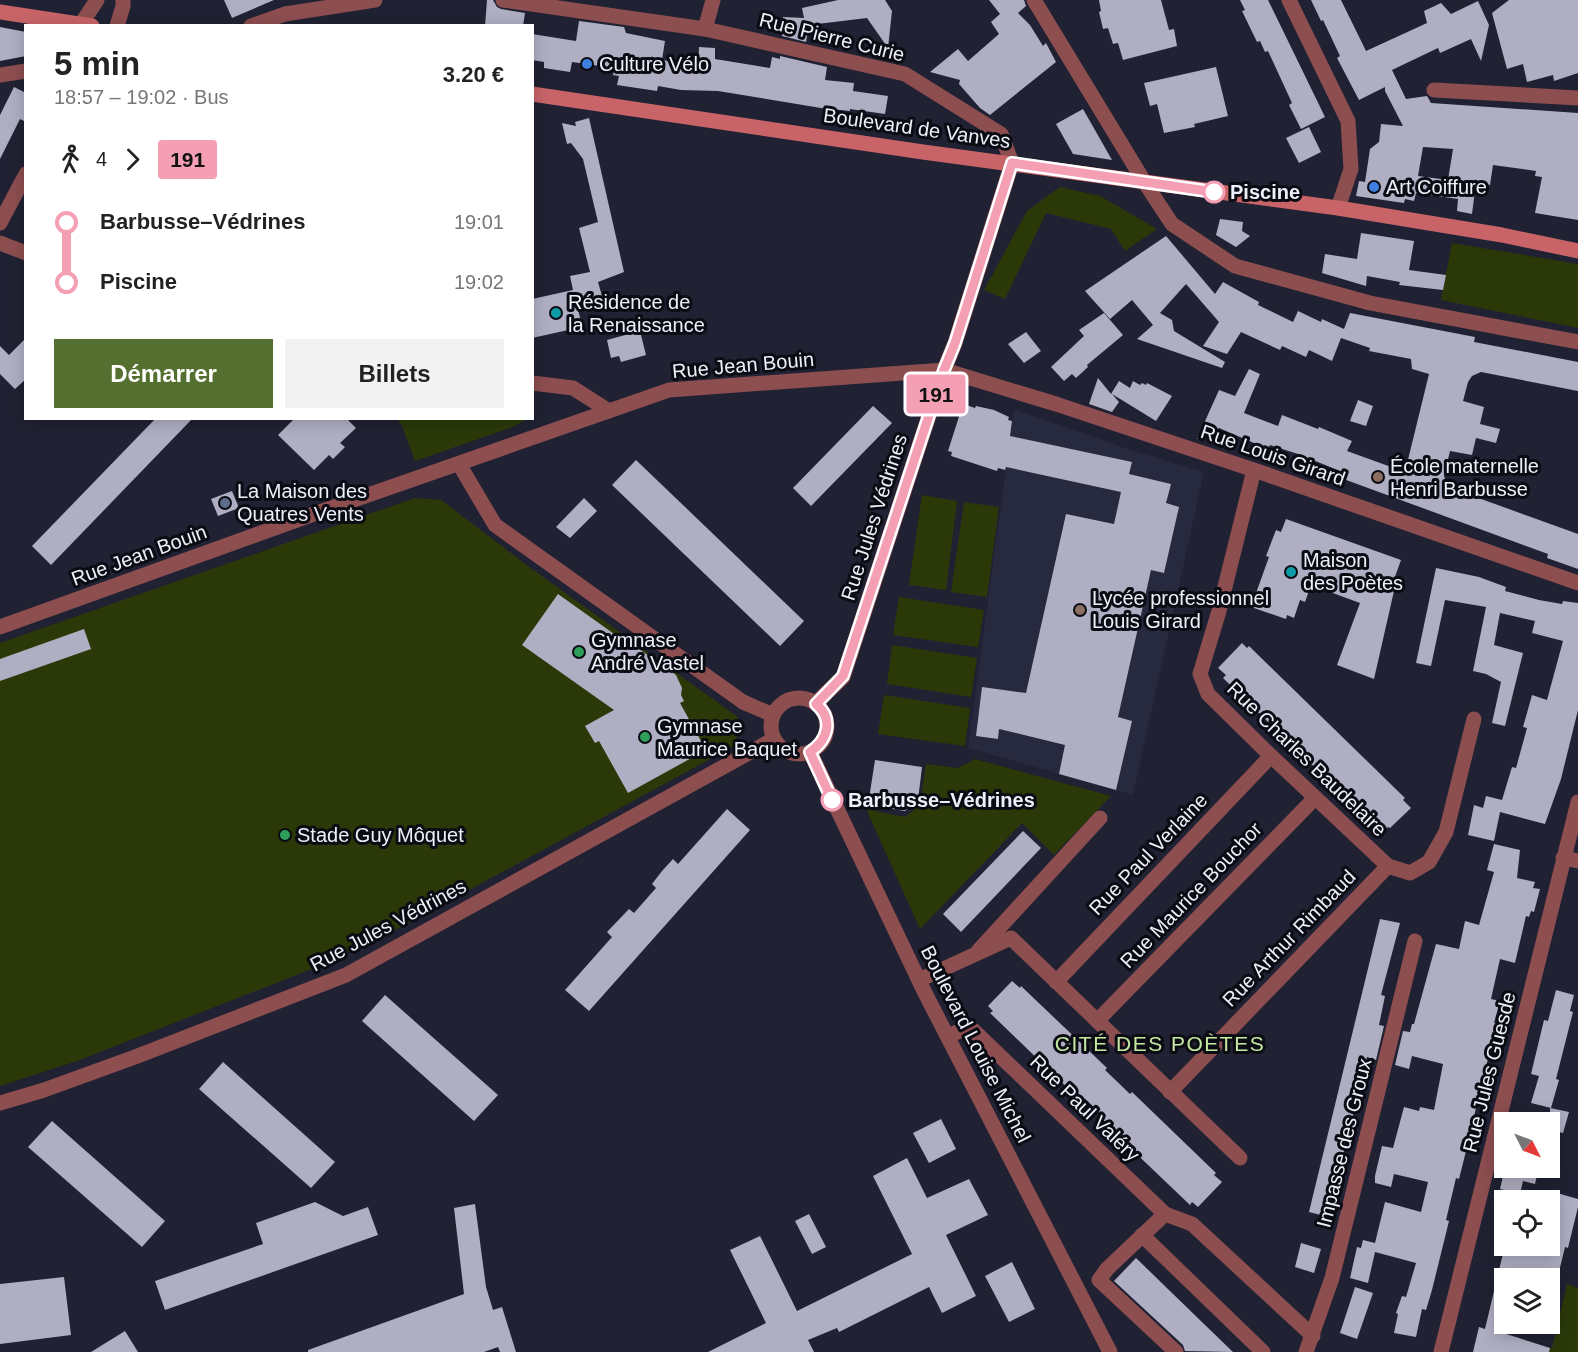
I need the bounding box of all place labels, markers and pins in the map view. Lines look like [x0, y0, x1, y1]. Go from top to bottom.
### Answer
place label: Culture Vélo [599, 53, 709, 75]
marker: Culture Vélo [580, 57, 594, 71]
place label: Art Coiffure [1386, 176, 1487, 198]
marker: Art Coiffure [1367, 180, 1381, 194]
marker: Piscine [1203, 181, 1225, 203]
place label: Piscine [1230, 181, 1300, 203]
place label: Résidence de la Renaissance [568, 291, 705, 336]
marker: Résidence de la Renaissance [549, 306, 563, 320]
place label: École maternelle Henri Barbusse [1390, 455, 1539, 500]
marker: École maternelle Henri Barbusse [1371, 470, 1385, 484]
place label: La Maison des Quatres Vents [237, 480, 367, 525]
marker: La Maison des Quatres Vents [218, 496, 232, 510]
place label: Maison des Poètes [1303, 549, 1403, 594]
marker: Maison des Poètes [1284, 565, 1298, 579]
place label: Lycée professionnel Louis Girard [1092, 587, 1269, 632]
marker: Lycée professionnel Louis Girard [1073, 603, 1087, 617]
place label: Gymnase André Vastel [591, 629, 704, 674]
marker: Gymnase André Vastel [572, 645, 586, 659]
place label: Gymnase Maurice Baquet [657, 715, 798, 760]
marker: Gymnase Maurice Baquet [638, 730, 652, 744]
marker: Barbusse–Védrines [821, 789, 843, 811]
place label: Barbusse–Védrines [848, 789, 1035, 811]
place label: Stade Guy Môquet [297, 824, 464, 846]
marker: Stade Guy Môquet [278, 828, 292, 842]

